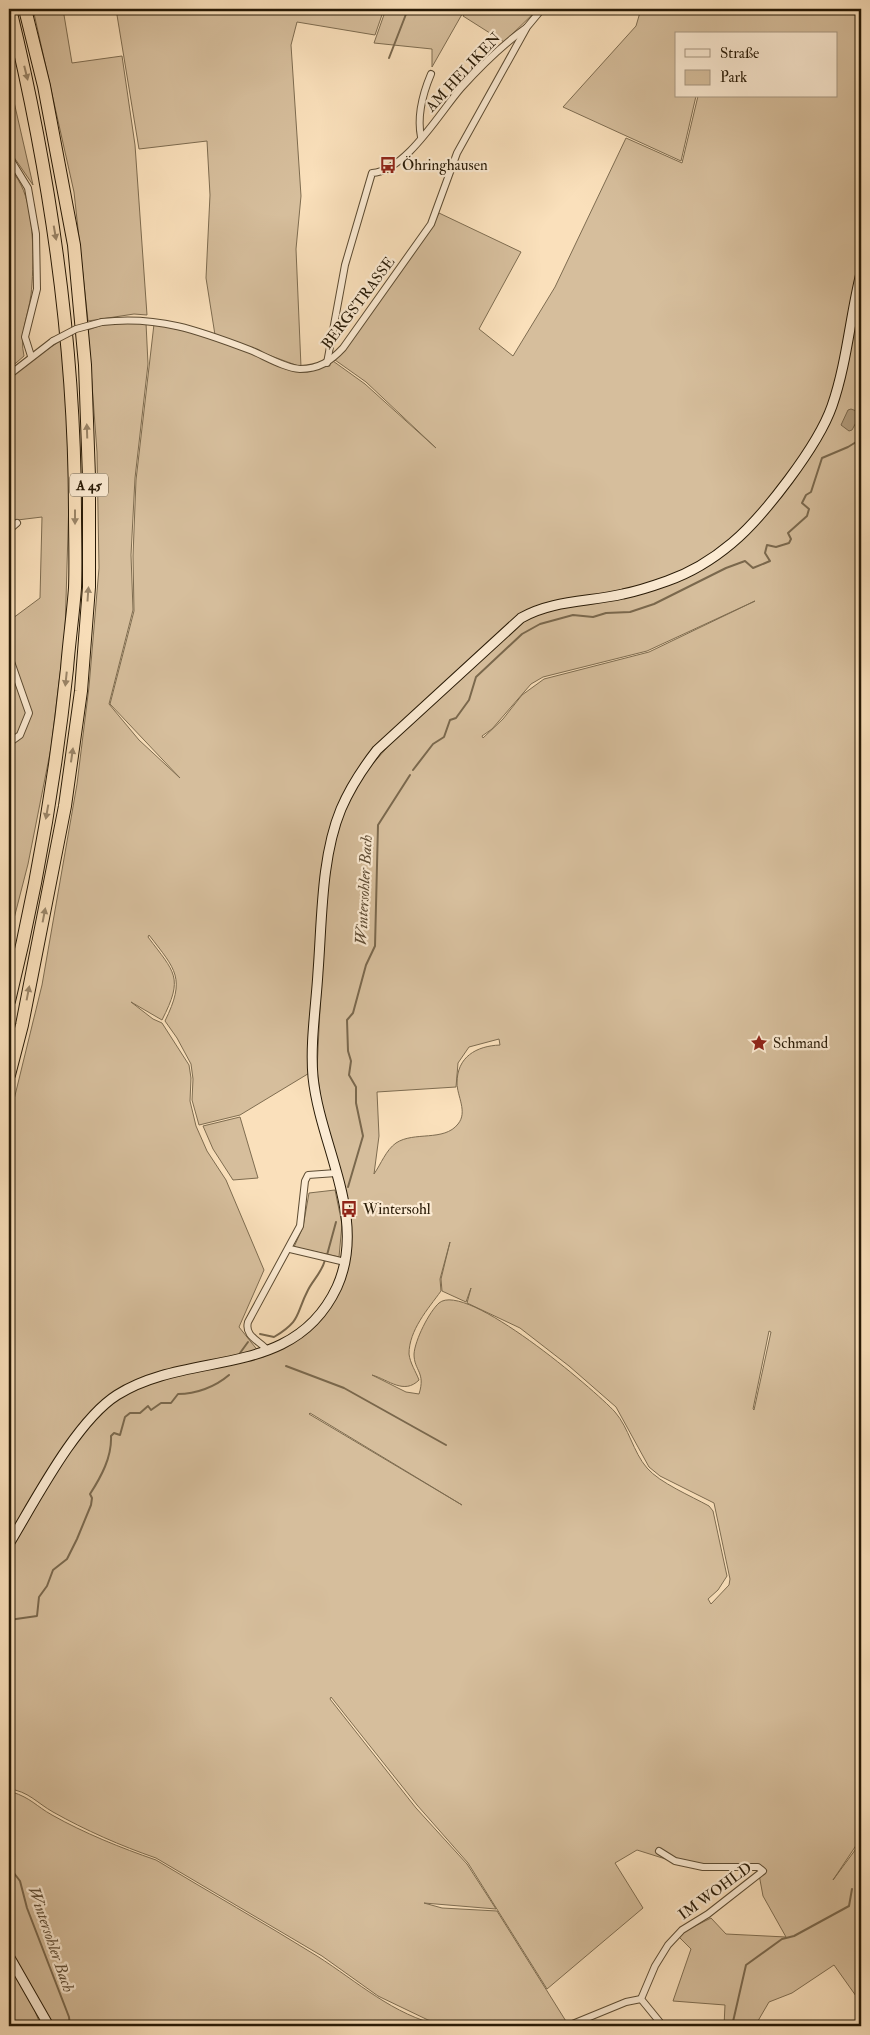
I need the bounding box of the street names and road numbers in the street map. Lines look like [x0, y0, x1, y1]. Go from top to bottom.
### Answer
street label: AM HELIKEN [421, 28, 505, 117]
street label: BERGSTRASSE [317, 253, 399, 353]
road number: A 45 [70, 474, 108, 496]
street label: IM WOHLD [675, 1858, 756, 1924]

